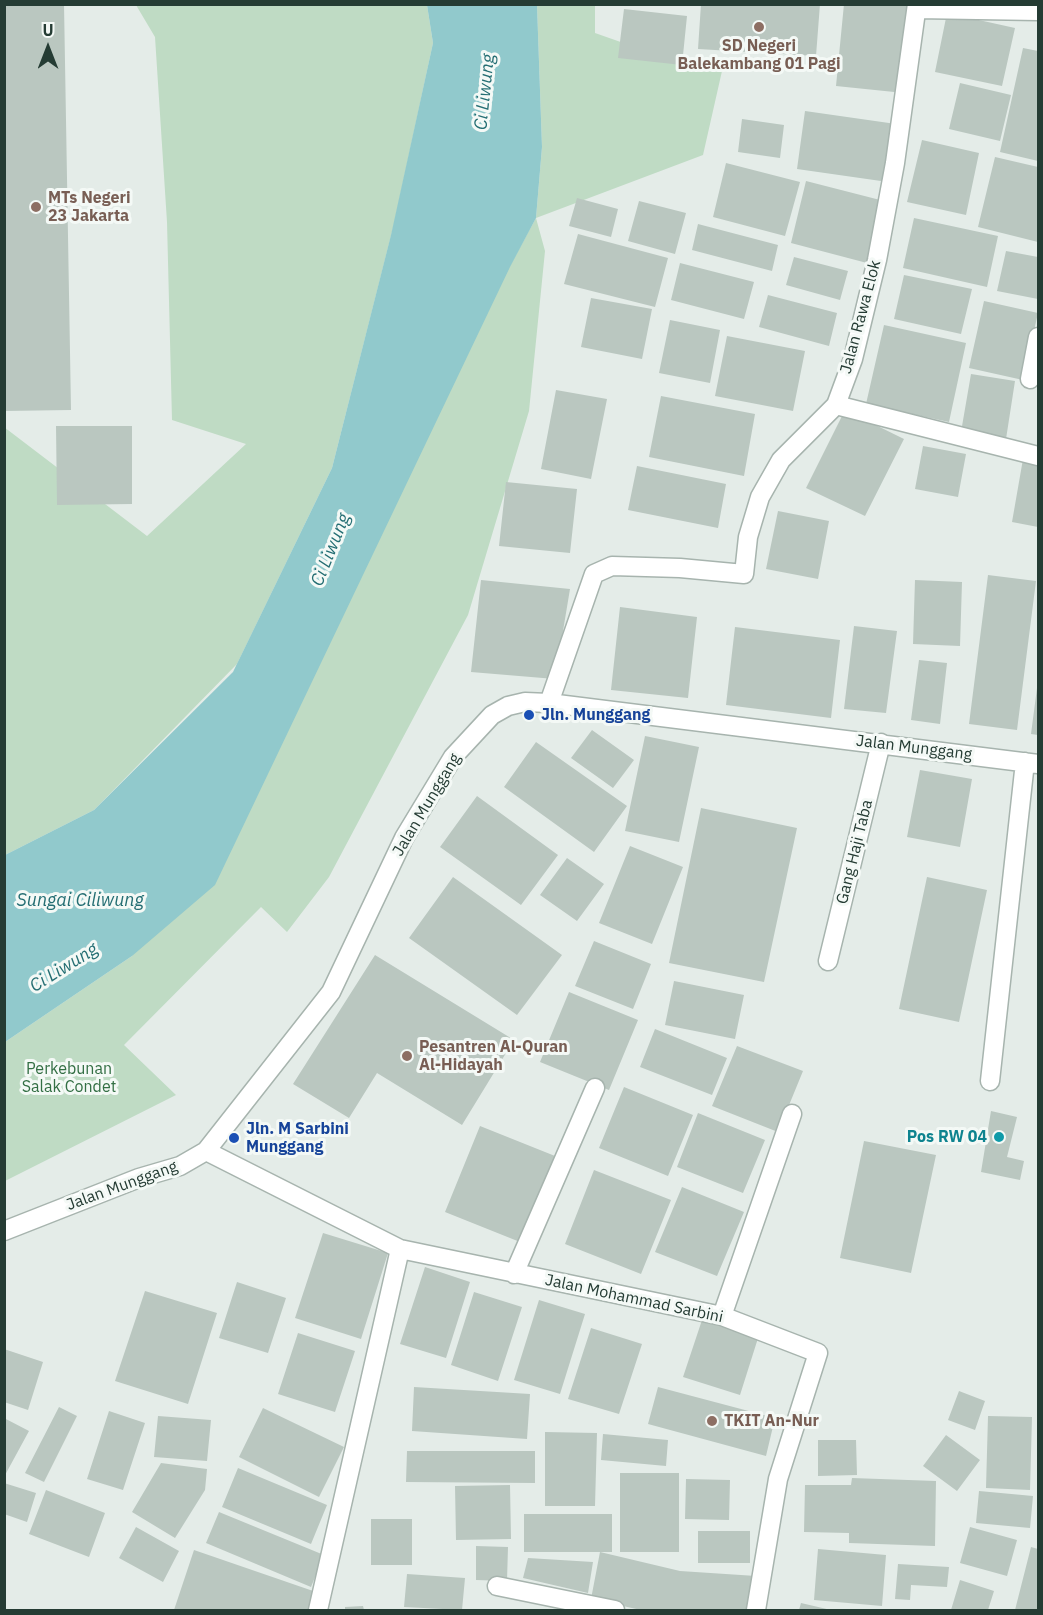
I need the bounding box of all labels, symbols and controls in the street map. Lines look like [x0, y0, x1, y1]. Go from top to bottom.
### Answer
north arrow [18, 18, 78, 78]
text: U [42, 20, 54, 40]
marker: SD Negeri Balekambang 01 Pagi [752, 20, 766, 34]
place label: SD Negeri Balekambang 01 Pagi [678, 36, 840, 74]
water label: Ci Liwung [470, 53, 500, 131]
place label: MTs Negeri 23 Jakarta [48, 188, 131, 226]
marker: MTs Negeri 23 Jakarta [29, 200, 43, 214]
street label: Jalan Rawa Elok [837, 258, 885, 376]
water label: Ci Liwung [307, 511, 355, 589]
place label: Jln. Munggang [541, 705, 650, 725]
marker: Jln. Munggang [522, 708, 536, 722]
street label: Jalan Munggang [855, 731, 973, 765]
street label: Jalan Munggang [389, 750, 465, 860]
street label: Gang Haji Taba [833, 798, 877, 906]
water label: Sungai Ciliwung [16, 890, 144, 912]
water label: Ci Liwung [26, 939, 102, 997]
place label: Pesantren Al-Quran Al-Hidayah [419, 1037, 568, 1075]
marker: Pesantren Al-Quran Al-Hidayah [400, 1049, 414, 1063]
park label: Perkebunan Salak Condet [22, 1059, 116, 1097]
place label: Jln. M Sarbini Munggang [246, 1119, 349, 1157]
place label: Pos RW 04 [907, 1127, 987, 1147]
marker: Pos RW 04 [992, 1130, 1006, 1144]
marker: Jln. M Sarbini Munggang [227, 1131, 241, 1145]
street label: Jalan Munggang [64, 1157, 180, 1215]
street label: Jalan Mohammad Sarbini [543, 1271, 725, 1327]
place label: TKIT An-Nur [724, 1411, 819, 1431]
marker: TKIT An-Nur [705, 1414, 719, 1428]

